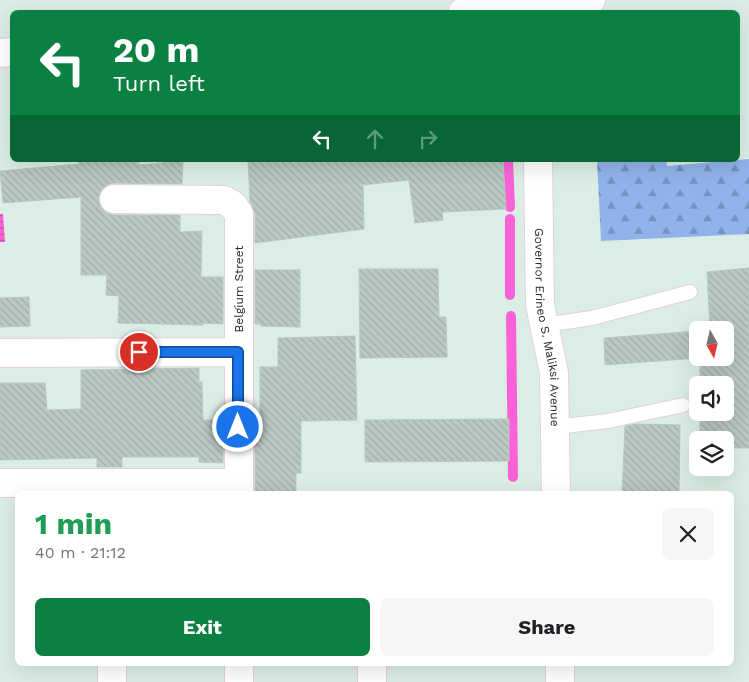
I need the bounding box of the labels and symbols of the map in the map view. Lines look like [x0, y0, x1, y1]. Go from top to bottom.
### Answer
street label: Governor Erineo S. Maliksi Avenue [532, 228, 562, 427]
street label: Belgium Street [232, 245, 246, 333]
north arrow [689, 321, 734, 366]
pin [118, 331, 160, 373]
position arrow [211, 400, 263, 452]

